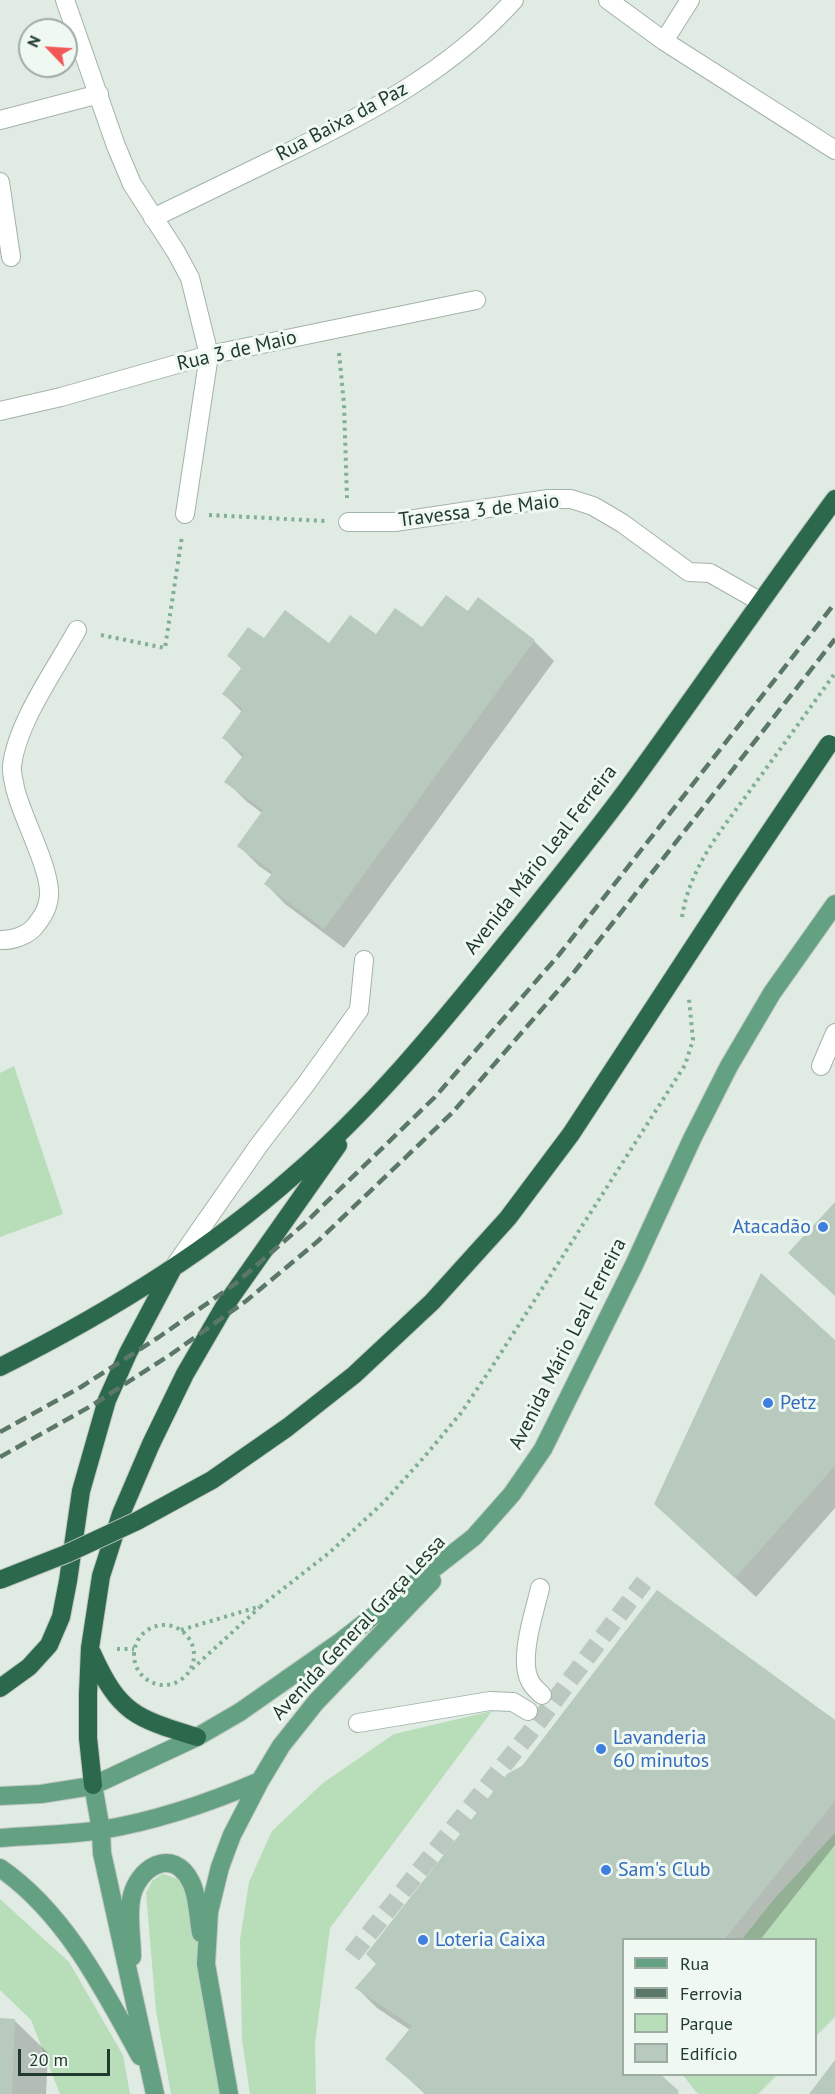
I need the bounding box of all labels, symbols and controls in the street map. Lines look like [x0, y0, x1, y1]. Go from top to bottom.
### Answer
north arrow [18, 18, 78, 78]
text: N [22, 32, 45, 50]
street label: Rua Baixa da Paz [272, 77, 412, 167]
street label: Rua 3 de Maio [175, 326, 299, 376]
street label: Travessa 3 de Maio [397, 489, 561, 533]
street label: Avenida Mário Leal Ferreira [460, 761, 622, 959]
place label: Atacadão [733, 1215, 811, 1239]
marker: Atacadão [816, 1220, 830, 1234]
street label: Avenida Mário Leal Ferreira [504, 1234, 632, 1454]
place label: Petz [780, 1391, 816, 1415]
marker: Petz [761, 1396, 775, 1410]
street label: Avenida General Graça Lessa [267, 1531, 451, 1725]
place label: Lavanderia 60 minutos [613, 1726, 709, 1773]
marker: Lavanderia 60 minutos [594, 1742, 608, 1756]
place label: Sam's Club [618, 1858, 710, 1882]
marker: Sam's Club [599, 1863, 613, 1877]
place label: Loteria Caixa [435, 1928, 546, 1952]
marker: Loteria Caixa [416, 1933, 430, 1947]
legend [622, 1938, 817, 2076]
text: Rua [680, 1952, 709, 1975]
text: Ferrovia [680, 1982, 743, 2005]
text: Parque [680, 2012, 733, 2035]
scale bar [21, 2037, 112, 2075]
text: Edifício [680, 2042, 737, 2065]
text: 20 m [29, 2048, 68, 2071]

